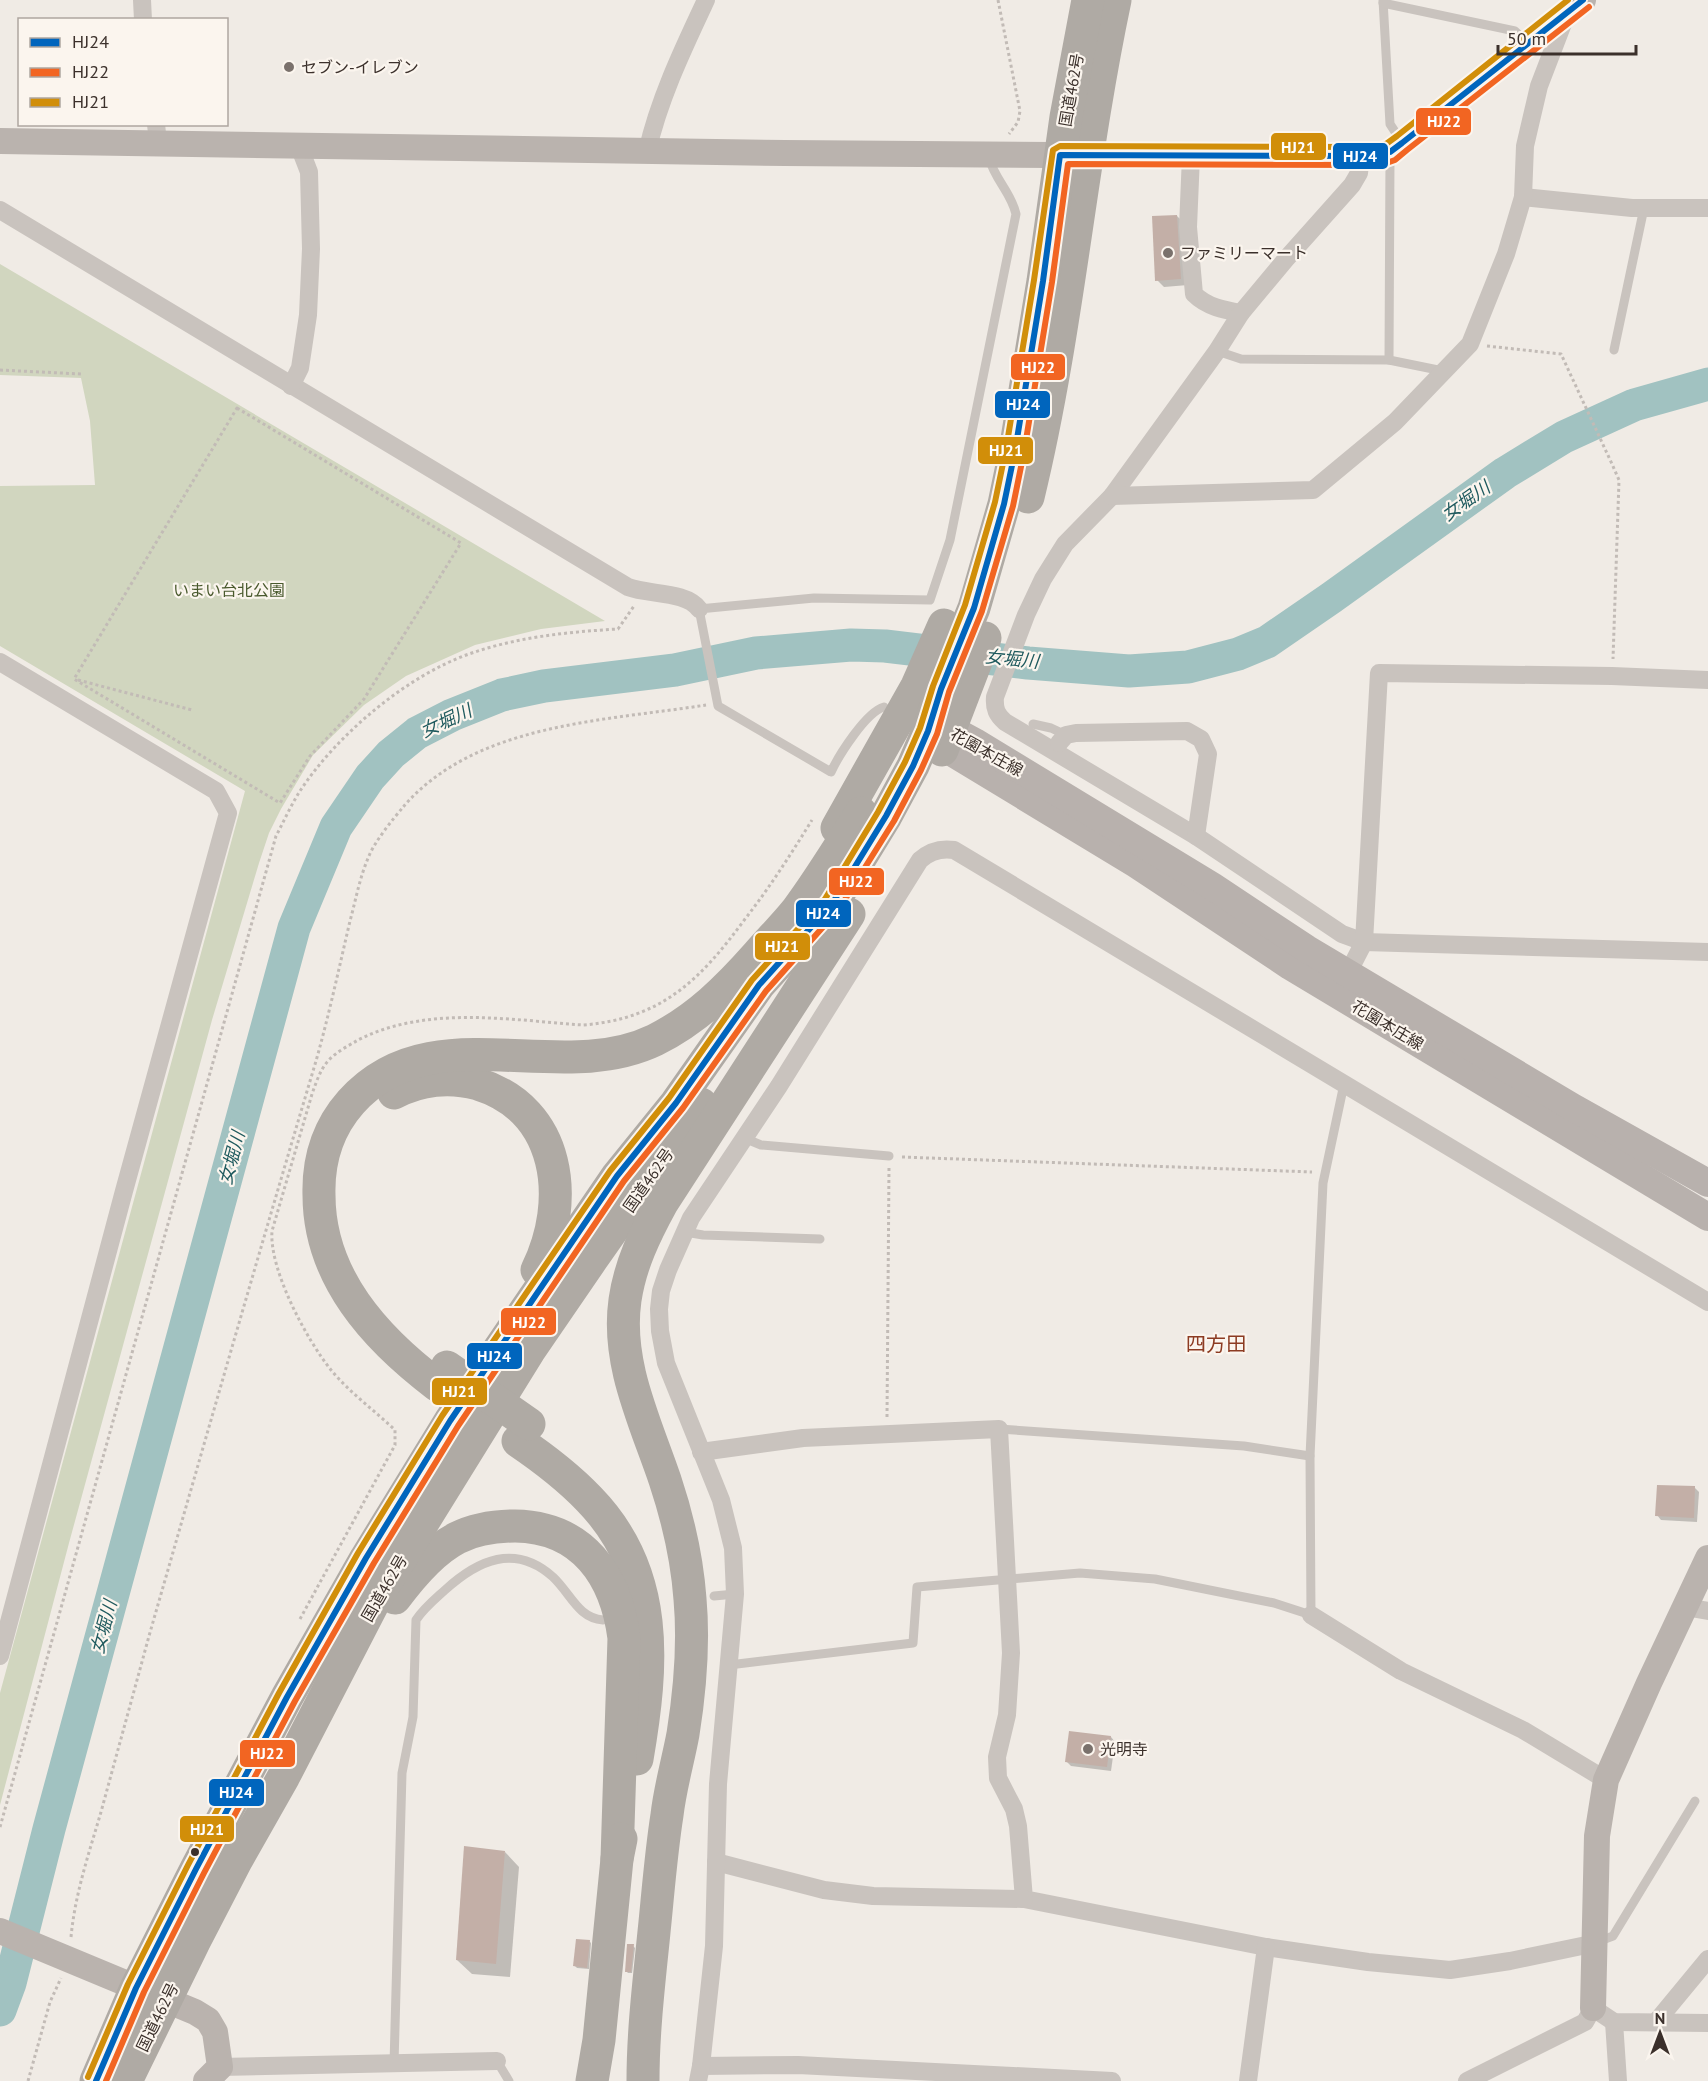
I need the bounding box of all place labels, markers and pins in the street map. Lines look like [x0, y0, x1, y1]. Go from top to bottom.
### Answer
place label: セブン-イレブン [301, 57, 419, 77]
marker: セブン-イレブン [282, 60, 296, 74]
place label: ファミリーマート [1180, 243, 1308, 263]
marker: ファミリーマート [1161, 246, 1175, 260]
place label: 光明寺 [1100, 1739, 1148, 1759]
marker: 光明寺 [1081, 1742, 1095, 1756]
unlabelled marker [189, 1846, 201, 1858]

